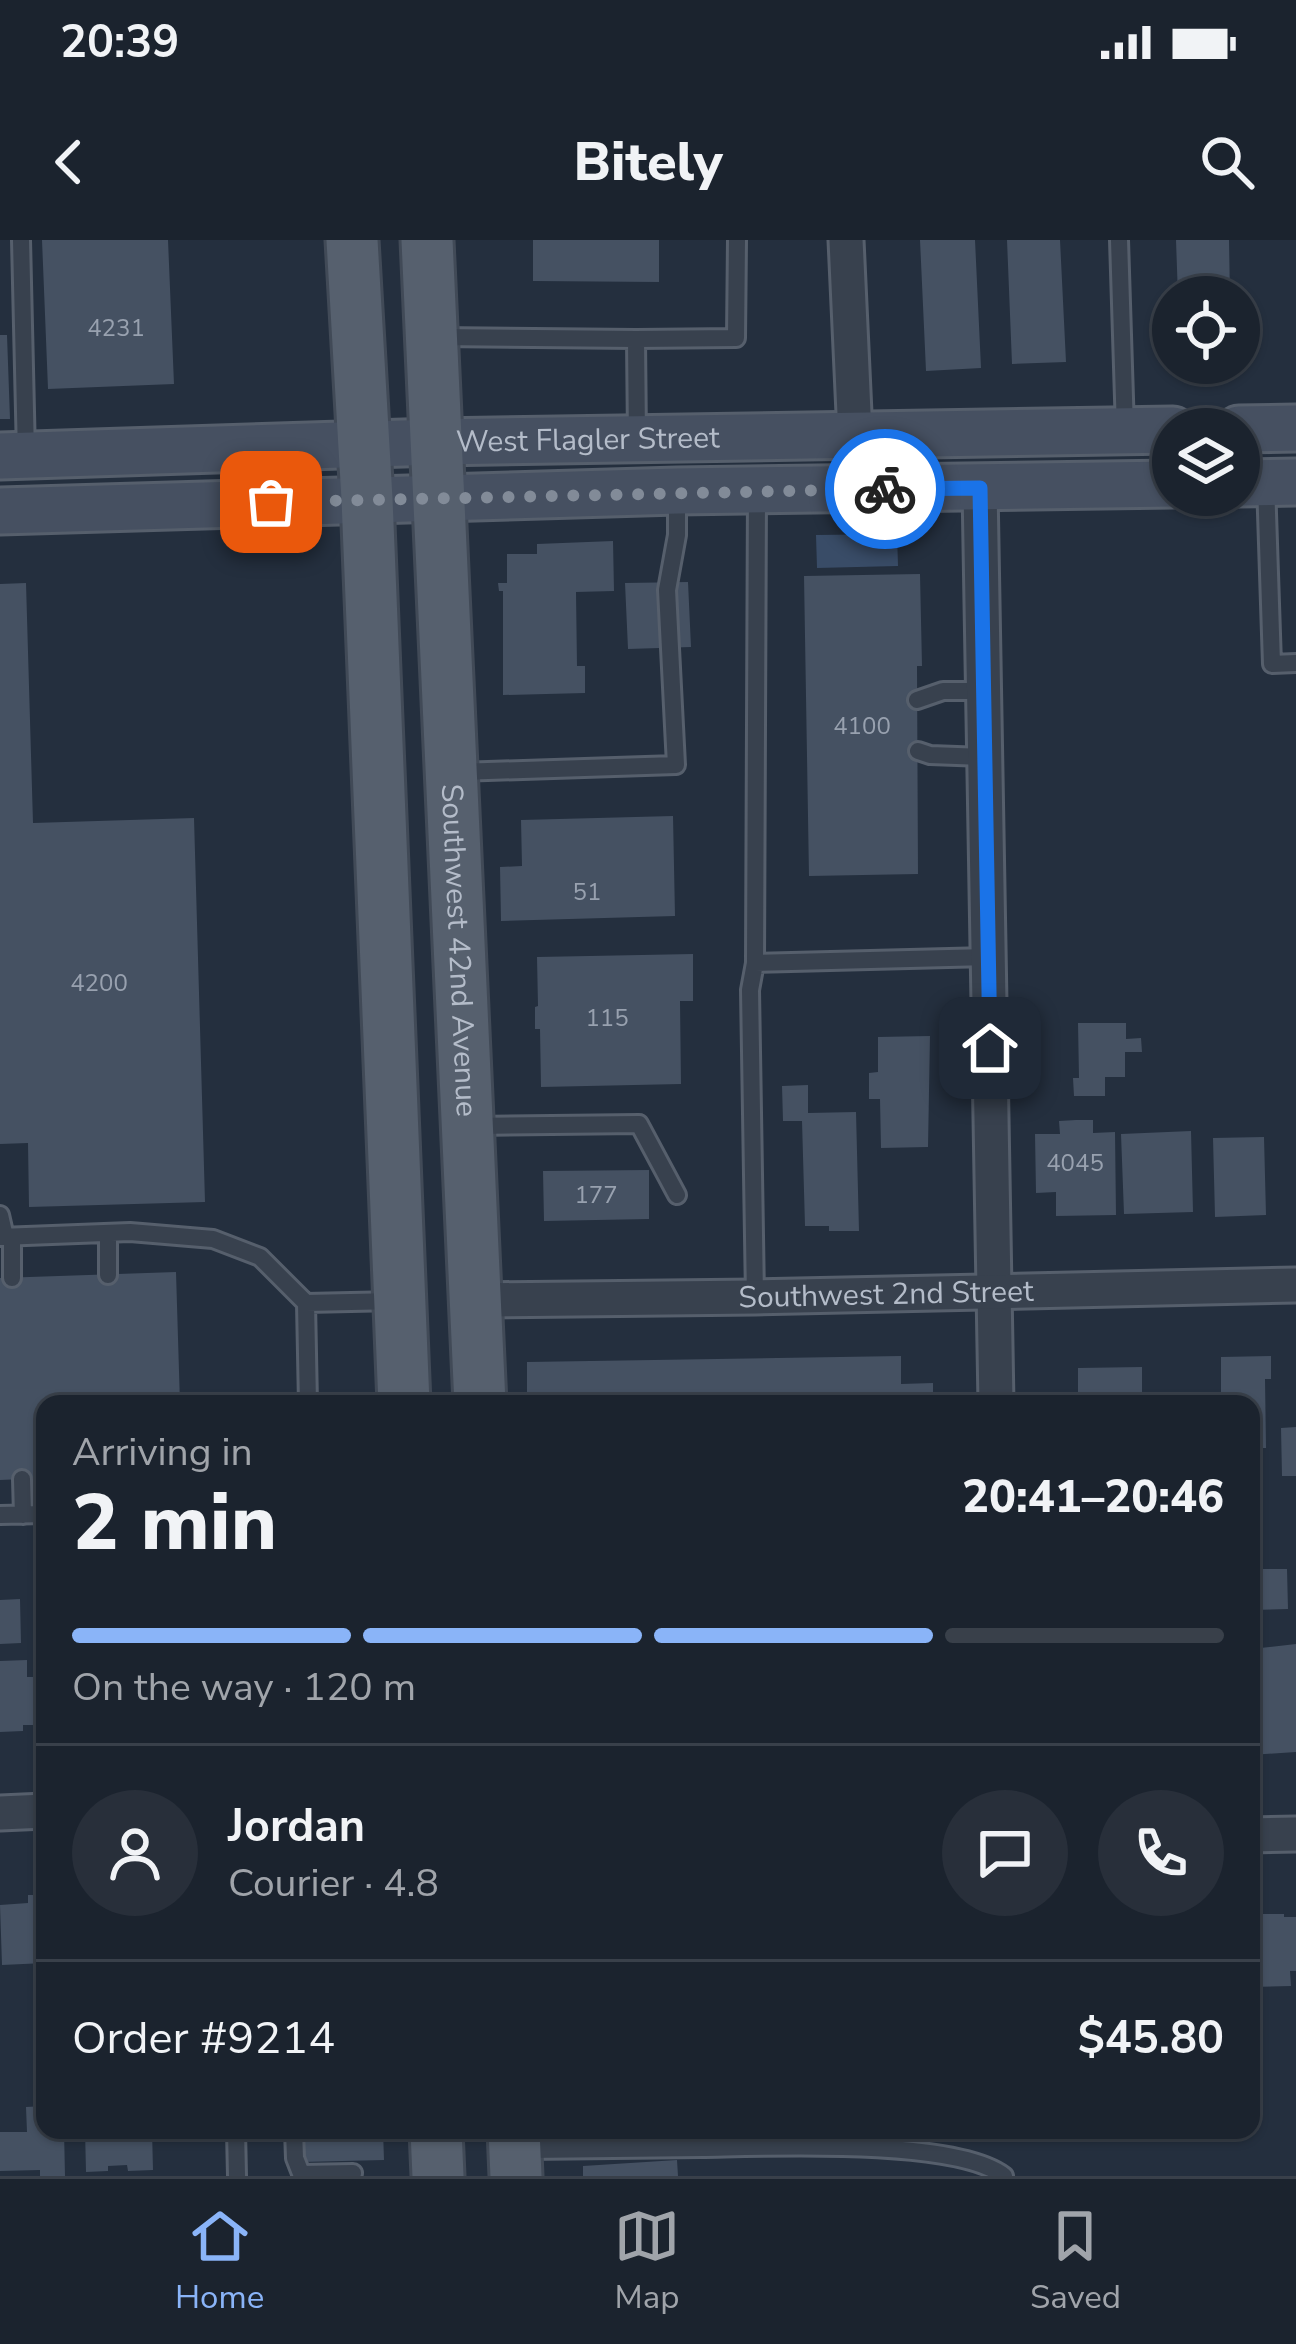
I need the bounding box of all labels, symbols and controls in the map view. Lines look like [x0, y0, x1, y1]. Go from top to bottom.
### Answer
text: 20:39 [60, 12, 179, 73]
text: Bitely [573, 125, 723, 199]
icon: back [36, 129, 102, 195]
icon: search [1194, 129, 1260, 195]
map controls [1152, 276, 1260, 516]
button: locate [1152, 276, 1260, 384]
house number: 4231 [87, 312, 145, 344]
button: layers [1152, 408, 1260, 516]
street label: West Flagler Street [456, 417, 720, 462]
courier [825, 429, 945, 549]
pin [220, 451, 322, 553]
icon: bike [852, 456, 918, 522]
icon: bag [238, 469, 304, 535]
house number: 4100 [833, 710, 891, 742]
street label: Southwest 42nd Avenue [431, 783, 487, 1118]
house number: 51 [573, 876, 601, 908]
house number: 4200 [70, 967, 128, 999]
pin [939, 997, 1041, 1099]
house number: 115 [585, 1002, 629, 1034]
icon: home [957, 1015, 1023, 1081]
house number: 4045 [1046, 1147, 1104, 1179]
house number: 177 [574, 1179, 618, 1211]
street label: Southwest 2nd Street [738, 1270, 1034, 1318]
text: Arriving in [72, 1426, 253, 1479]
text: 20:41–20:46 [962, 1467, 1224, 1528]
text: 2 min [72, 1470, 277, 1577]
text: On the way · 120 m [72, 1661, 416, 1714]
button: person [72, 1790, 198, 1916]
button: chat [942, 1790, 1068, 1916]
button: phone [1098, 1790, 1224, 1916]
text: Jordan [228, 1796, 365, 1857]
text: Courier · 4.8 [228, 1857, 439, 1910]
text: Order #9214 [72, 2008, 335, 2069]
text: $45.80 [1078, 2008, 1224, 2069]
tab: Home [175, 2203, 264, 2320]
tab: Map [614, 2203, 680, 2320]
tab: Saved [1030, 2203, 1121, 2320]

